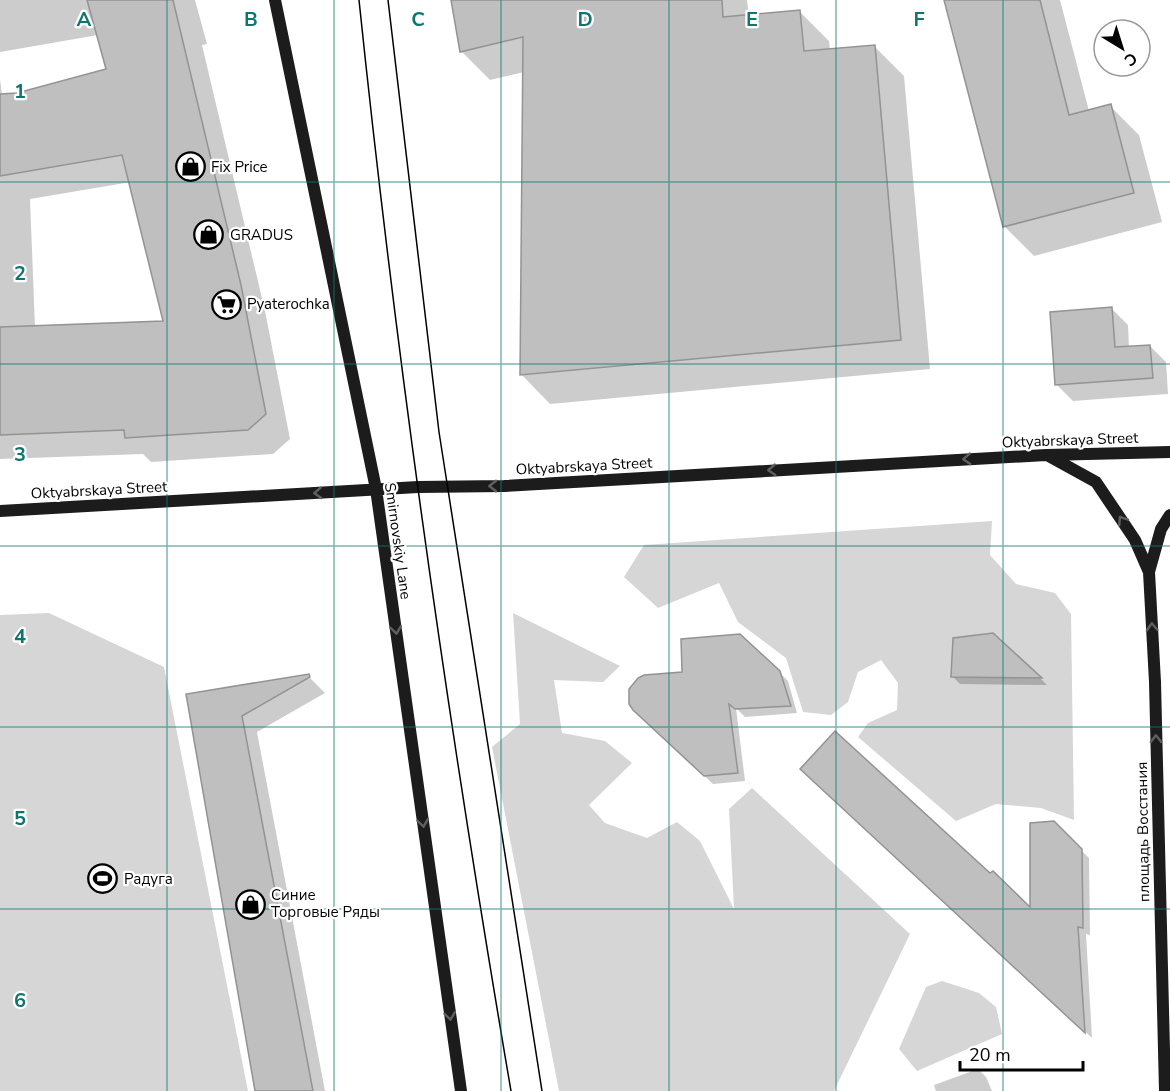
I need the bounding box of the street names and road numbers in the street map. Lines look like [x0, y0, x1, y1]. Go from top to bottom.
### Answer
street label: Oktyabrskaya Street [1001, 428, 1139, 452]
street label: Oktyabrskaya Street [515, 452, 653, 480]
street label: Oktyabrskaya Street [30, 476, 168, 504]
street label: Smirnovskiy Lane [380, 481, 416, 601]
street label: площадь Восстания [1132, 762, 1154, 902]

